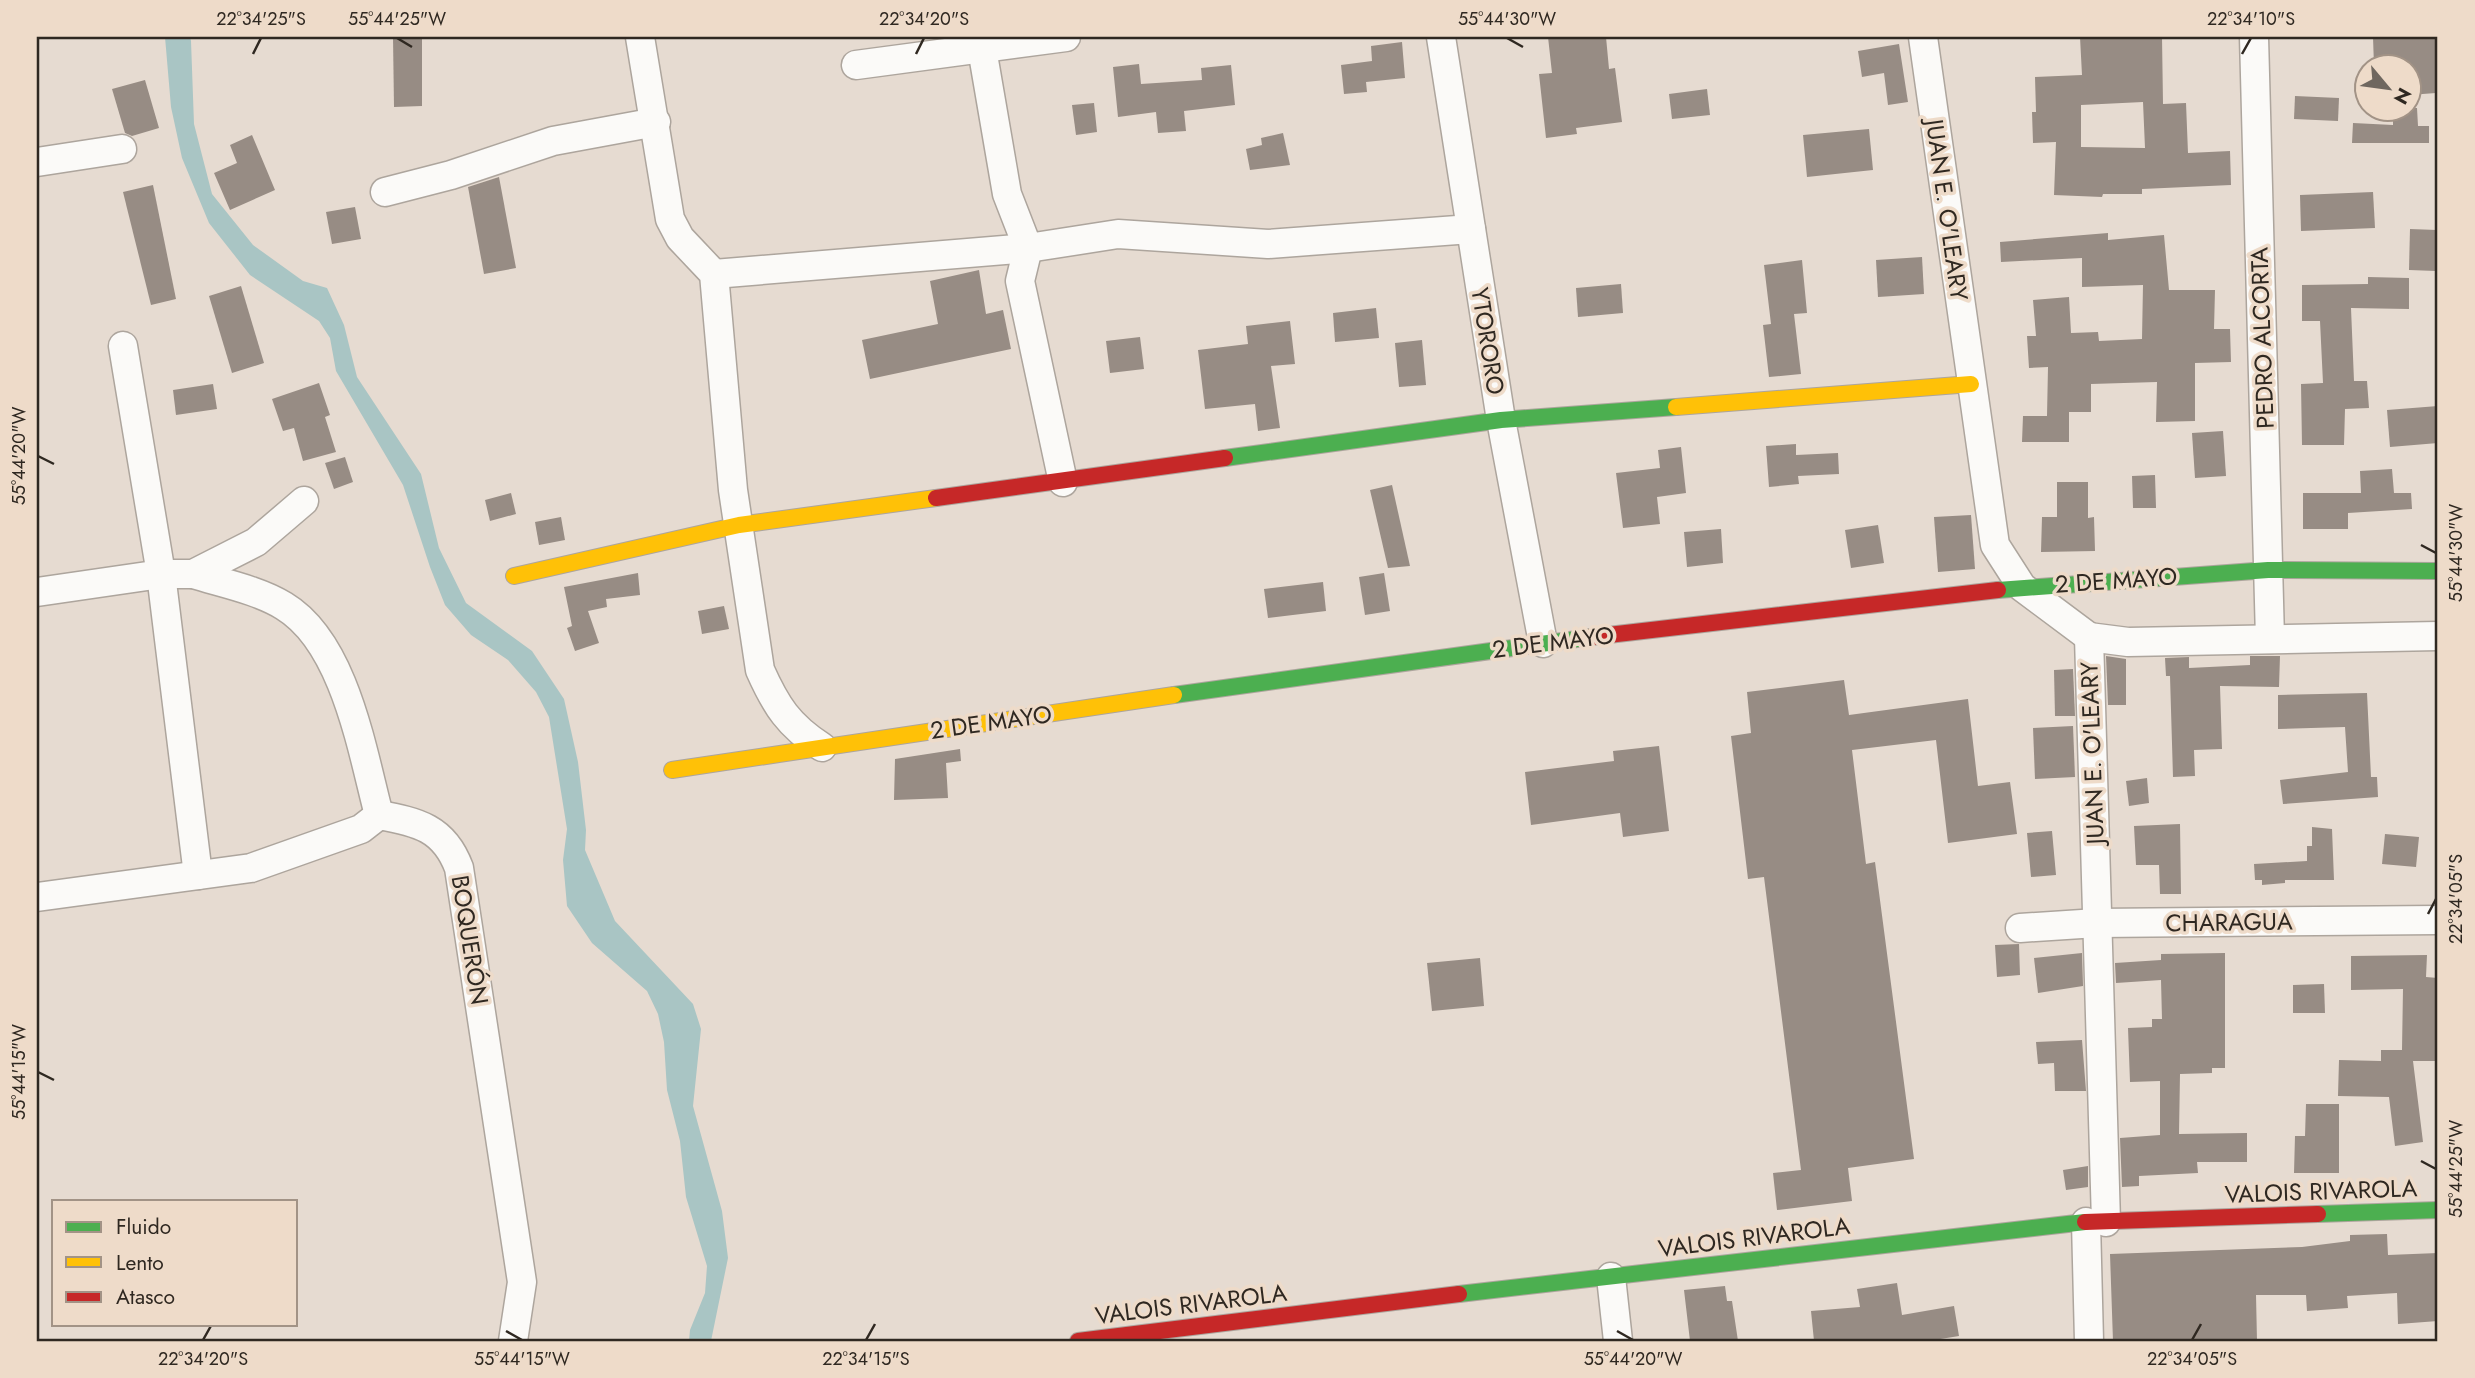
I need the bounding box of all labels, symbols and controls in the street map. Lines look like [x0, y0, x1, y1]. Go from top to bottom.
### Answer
text: 22°34'25"S [216, 6, 306, 32]
text: 55°44'25"W [348, 6, 446, 32]
text: 22°34'20"S [879, 6, 969, 32]
text: 55°44'30"W [1458, 6, 1556, 32]
text: 22°34'10"S [2207, 6, 2295, 32]
north arrow [2352, 52, 2422, 122]
text: N [2387, 83, 2418, 109]
street label: JUAN E. O'LEARY [1917, 114, 1977, 303]
street label: PEDRO ALCORTA [2241, 246, 2283, 429]
street label: YTORORO [1462, 285, 1514, 397]
text: 55°44'20"W [6, 406, 32, 505]
text: 55°44'30"W [2443, 504, 2469, 602]
street label: 2 DE MAYO [2054, 558, 2178, 602]
street label: 2 DE MAYO [1490, 617, 1616, 667]
street label: JUAN E. O'LEARY [2071, 661, 2113, 848]
street label: 2 DE MAYO [928, 696, 1054, 748]
text: 22°34'05"S [2443, 854, 2469, 944]
street label: BOQUERÓN [443, 873, 497, 1007]
street label: CHARAGUA [2165, 903, 2293, 941]
text: 55°44'15"W [6, 1024, 32, 1120]
text: 55°44'25"W [2443, 1120, 2469, 1218]
street label: VALOIS RIVAROLA [2224, 1170, 2418, 1212]
legend [52, 1200, 298, 1326]
street label: VALOIS RIVAROLA [1656, 1208, 1852, 1266]
text: Fluido [116, 1212, 171, 1242]
text: Lento [116, 1248, 164, 1278]
street label: VALOIS RIVAROLA [1093, 1275, 1289, 1333]
text: Atasco [116, 1282, 175, 1312]
text: 22°34'20"S [158, 1346, 248, 1372]
text: 55°44'15"W [474, 1346, 570, 1372]
text: 22°34'15"S [822, 1346, 910, 1372]
text: 55°44'20"W [1584, 1346, 1683, 1372]
text: 22°34'05"S [2147, 1346, 2237, 1372]

